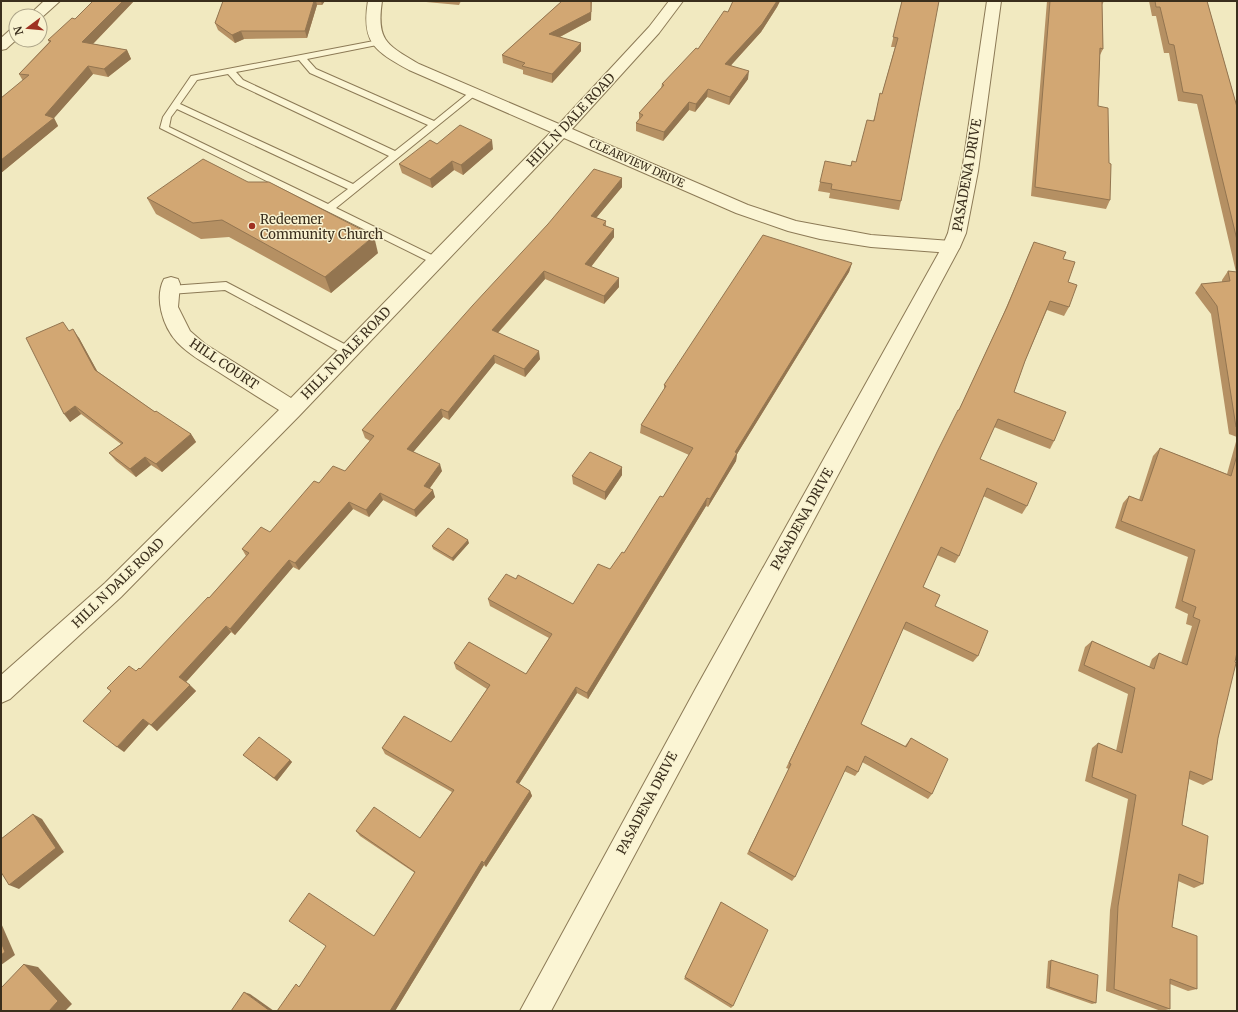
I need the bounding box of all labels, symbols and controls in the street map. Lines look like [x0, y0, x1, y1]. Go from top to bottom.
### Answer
north arrow [8, 8, 48, 48]
text: N [10, 24, 26, 37]
street label: HILL N DALE ROAD [523, 69, 619, 171]
street label: PASADENA DRIVE [949, 117, 985, 233]
street label: CLEARVIEW DRIVE [587, 136, 687, 190]
place label: Redeemer Community Church [260, 211, 384, 243]
marker: Redeemer Community Church [247, 221, 257, 231]
street label: HILL N DALE ROAD [297, 303, 395, 403]
street label: HILL COURT [186, 335, 262, 393]
street label: PASADENA DRIVE [767, 464, 837, 573]
street label: HILL N DALE ROAD [68, 534, 168, 632]
street label: PASADENA DRIVE [613, 748, 682, 857]

